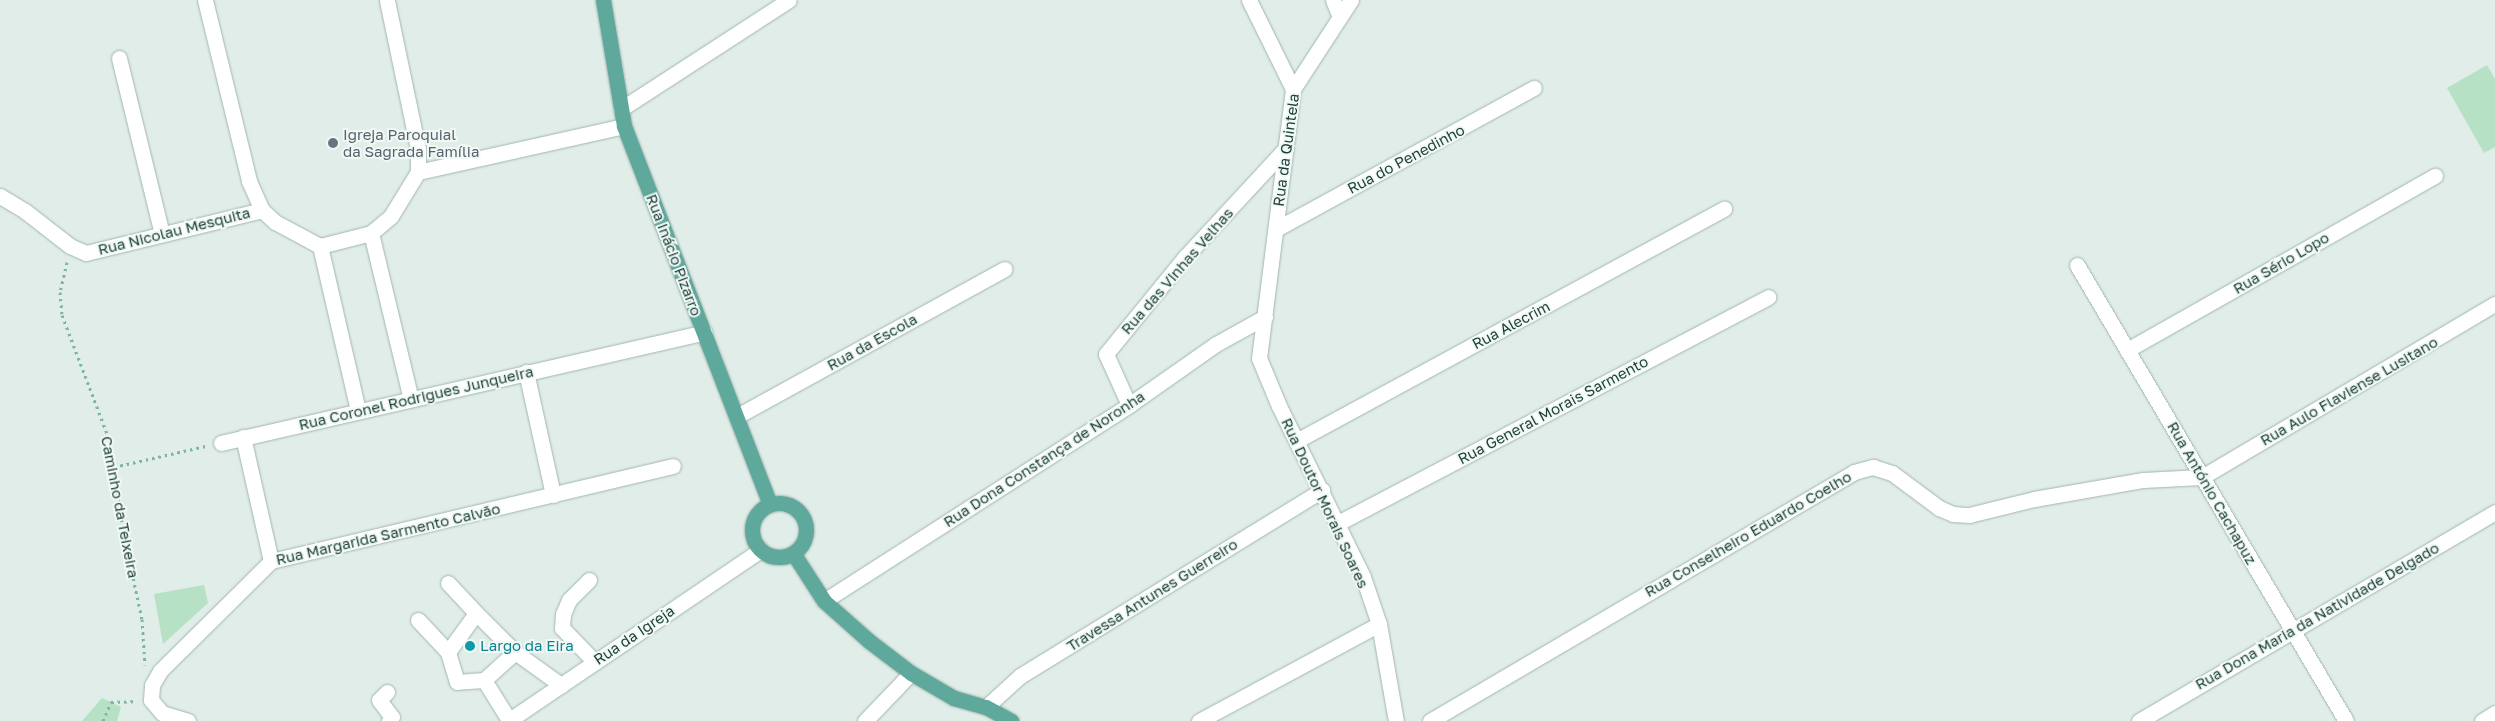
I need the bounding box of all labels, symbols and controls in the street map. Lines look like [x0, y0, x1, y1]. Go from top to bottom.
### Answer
street label: Rua da Quintela [1269, 92, 1303, 208]
street label: Rua do Penedinho [1344, 120, 1468, 198]
place label: Igreja Paroquial da Sagrada Família [343, 125, 479, 160]
marker: Igreja Paroquial da Sagrada Família [327, 137, 339, 149]
street label: Rua Inácio Pizarro [642, 192, 706, 318]
street label: Rua Nicolau Mesquita [96, 203, 252, 259]
street label: Rua das Vinhas Velhas [1117, 204, 1237, 338]
street label: Rua Sério Lopo [2230, 228, 2332, 298]
street label: Rua Alecrim [1469, 297, 1553, 353]
street label: Rua da Escola [824, 310, 920, 374]
street label: Rua Aulo Flaviense Lusitano [2257, 333, 2441, 449]
street label: Rua General Morais Sarmento [1455, 352, 1651, 468]
street label: Rua Coronel Rodrigues Junqueira [297, 362, 535, 434]
street label: Rua Dona Constança de Noronha [940, 387, 1148, 531]
street label: Rua Doutor Morais Soares [1278, 415, 1372, 591]
street label: Rua António Cachapuz [2164, 418, 2260, 568]
street label: Caminho da Teixeira [97, 435, 143, 579]
street label: Rua Conselheiro Eduardo Coelho [1641, 467, 1855, 601]
street label: Rua Margarida Sarmento Calvão [274, 499, 502, 569]
street label: Travessa Antunes Guerreiro [1063, 535, 1241, 655]
street label: Rua Dona Maria da Natividade Delgado [2192, 539, 2442, 693]
street label: Rua da Igreja [590, 601, 678, 669]
place label: Largo da Eira [480, 637, 574, 655]
marker: Largo da Eira [464, 640, 476, 652]

